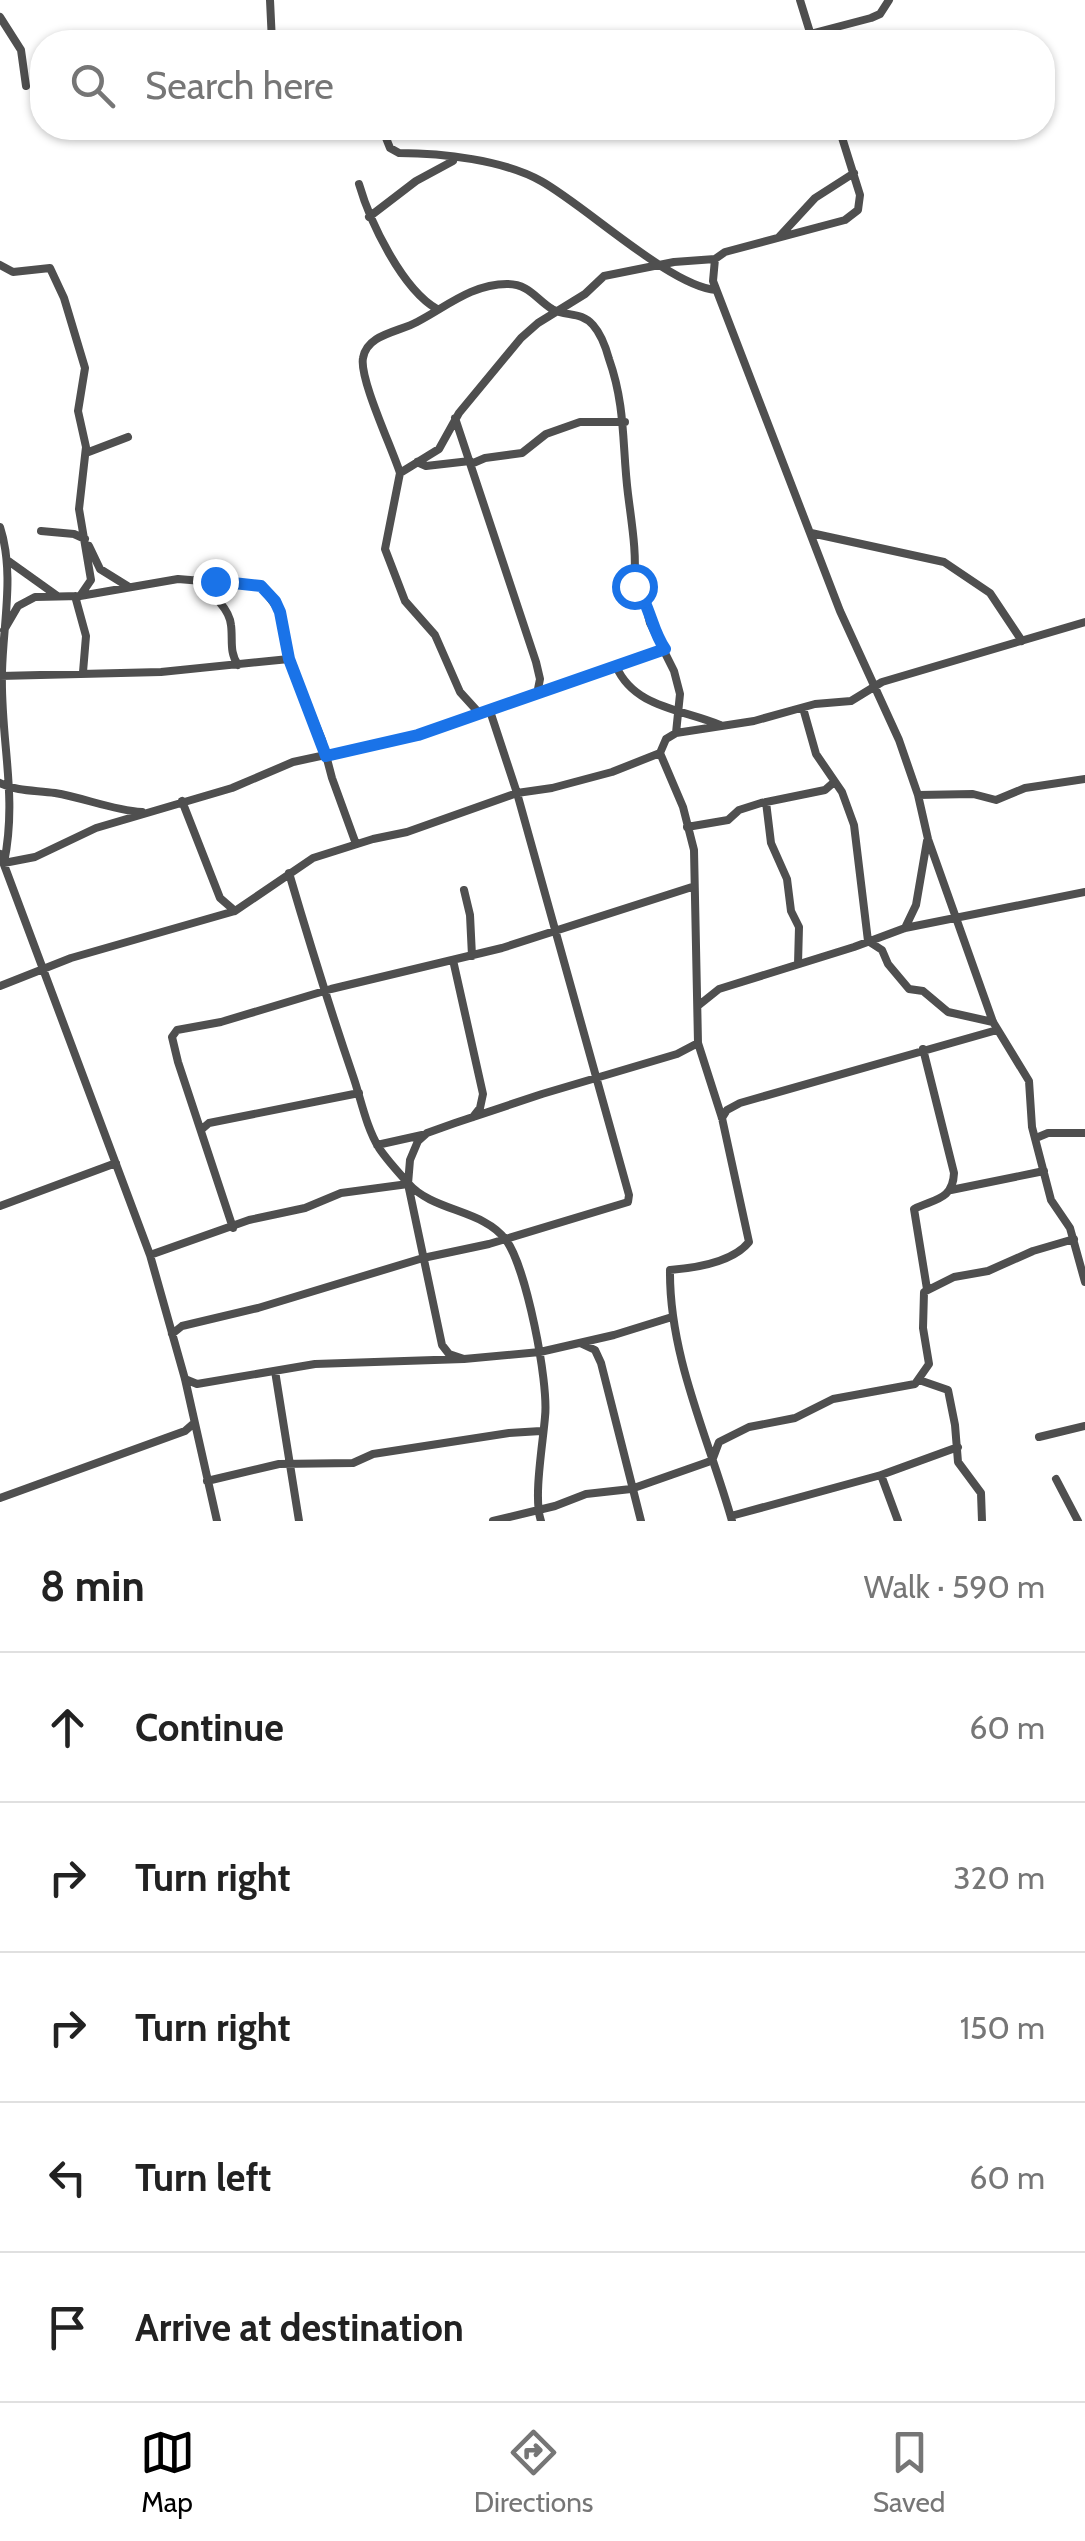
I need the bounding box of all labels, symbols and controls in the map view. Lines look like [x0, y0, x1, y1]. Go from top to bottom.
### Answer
search box [30, 30, 1055, 140]
icon: search [65, 58, 120, 113]
text: Search here [145, 62, 334, 109]
route end [193, 559, 239, 605]
route start [612, 564, 658, 610]
text: 8 min [40, 1560, 145, 1612]
text: Walk · 590 m [864, 1567, 1045, 1606]
icon: ahead [40, 1700, 95, 1755]
text: Continue [135, 1704, 284, 1751]
text: 60 m [969, 1708, 1045, 1747]
icon: right [40, 1850, 95, 1905]
text: Turn right [135, 1854, 291, 1901]
text: 320 m [953, 1858, 1045, 1897]
icon: right [40, 2000, 95, 2055]
text: Turn right [135, 2004, 291, 2051]
text: 150 m [960, 2008, 1045, 2047]
icon: left [40, 2150, 95, 2205]
text: Turn left [135, 2154, 271, 2201]
text: 60 m [969, 2158, 1045, 2197]
icon: arrive [40, 2300, 95, 2355]
text: Arrive at destination [135, 2304, 464, 2351]
tab: Map [140, 2425, 195, 2519]
tab: Directions [474, 2425, 593, 2519]
tab: Saved [873, 2425, 945, 2519]

